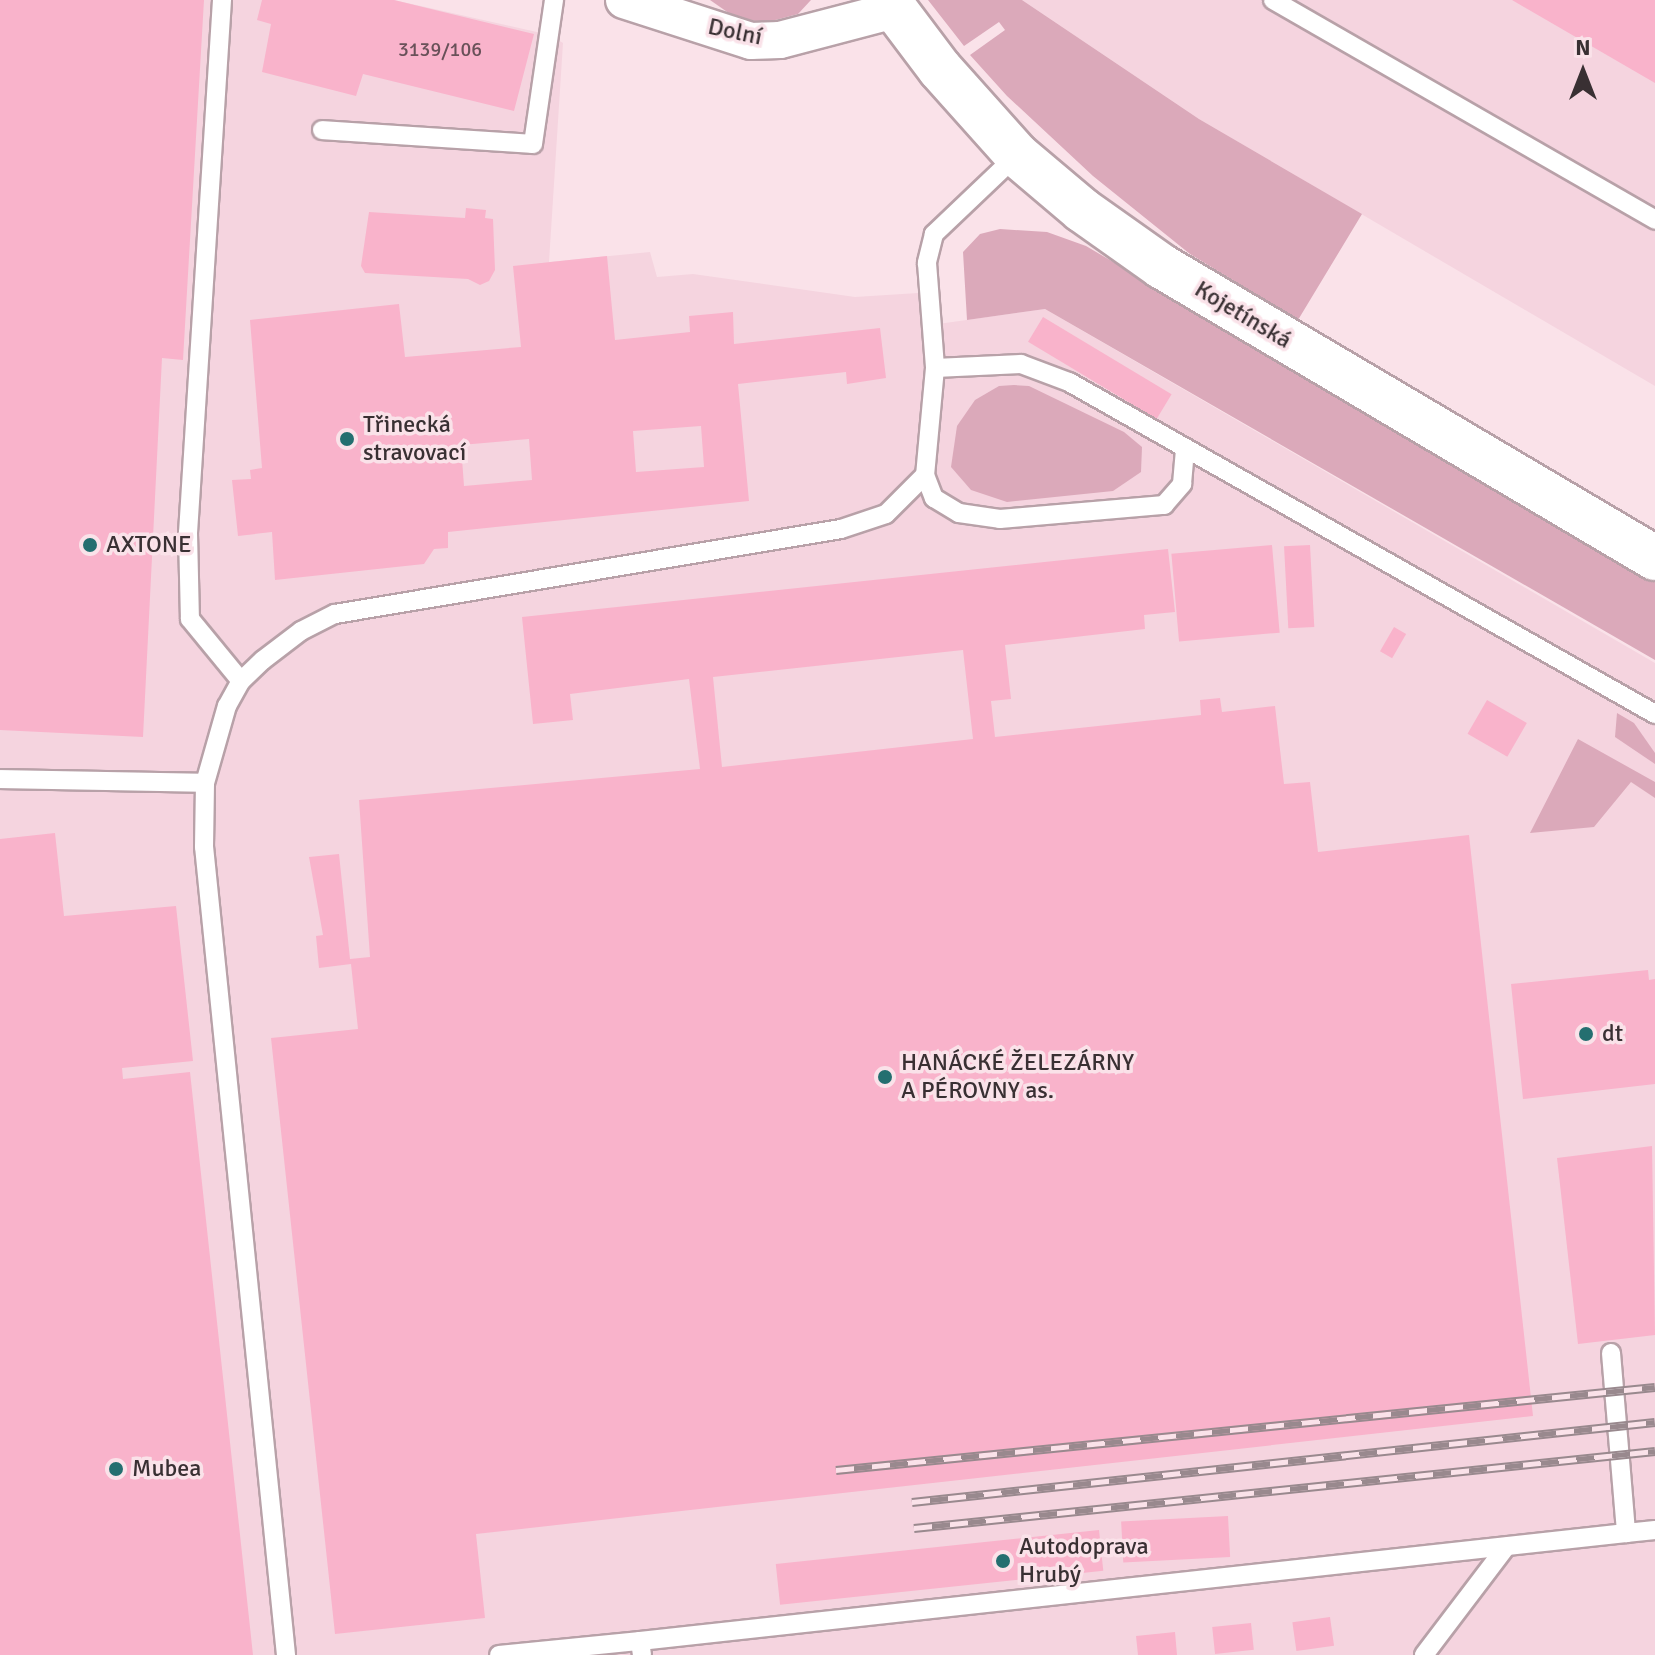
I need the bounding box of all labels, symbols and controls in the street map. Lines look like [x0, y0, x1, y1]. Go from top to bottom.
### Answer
street label: Dolní [705, 12, 765, 52]
north arrow [1543, 32, 1623, 112]
text: N [1575, 34, 1591, 61]
house number: 3139/106 [398, 37, 482, 61]
street label: Kojetínská [1189, 275, 1297, 355]
place label: Třinecká stravovací [363, 411, 466, 467]
marker: Třinecká stravovací [338, 430, 356, 448]
place label: AXTONE [106, 531, 192, 559]
marker: AXTONE [81, 536, 99, 554]
place label: dt [1602, 1020, 1623, 1048]
marker: dt [1577, 1025, 1595, 1043]
place label: HANÁCKÉ ŽELEZÁRNY A PÉROVNY as. [901, 1049, 1134, 1105]
marker: HANÁCKÉ ŽELEZÁRNY A PÉROVNY as. [876, 1068, 894, 1086]
place label: Mubea [132, 1455, 201, 1483]
marker: Mubea [107, 1460, 125, 1478]
place label: Autodoprava Hrubý [1019, 1533, 1149, 1589]
marker: Autodoprava Hrubý [994, 1552, 1012, 1570]

